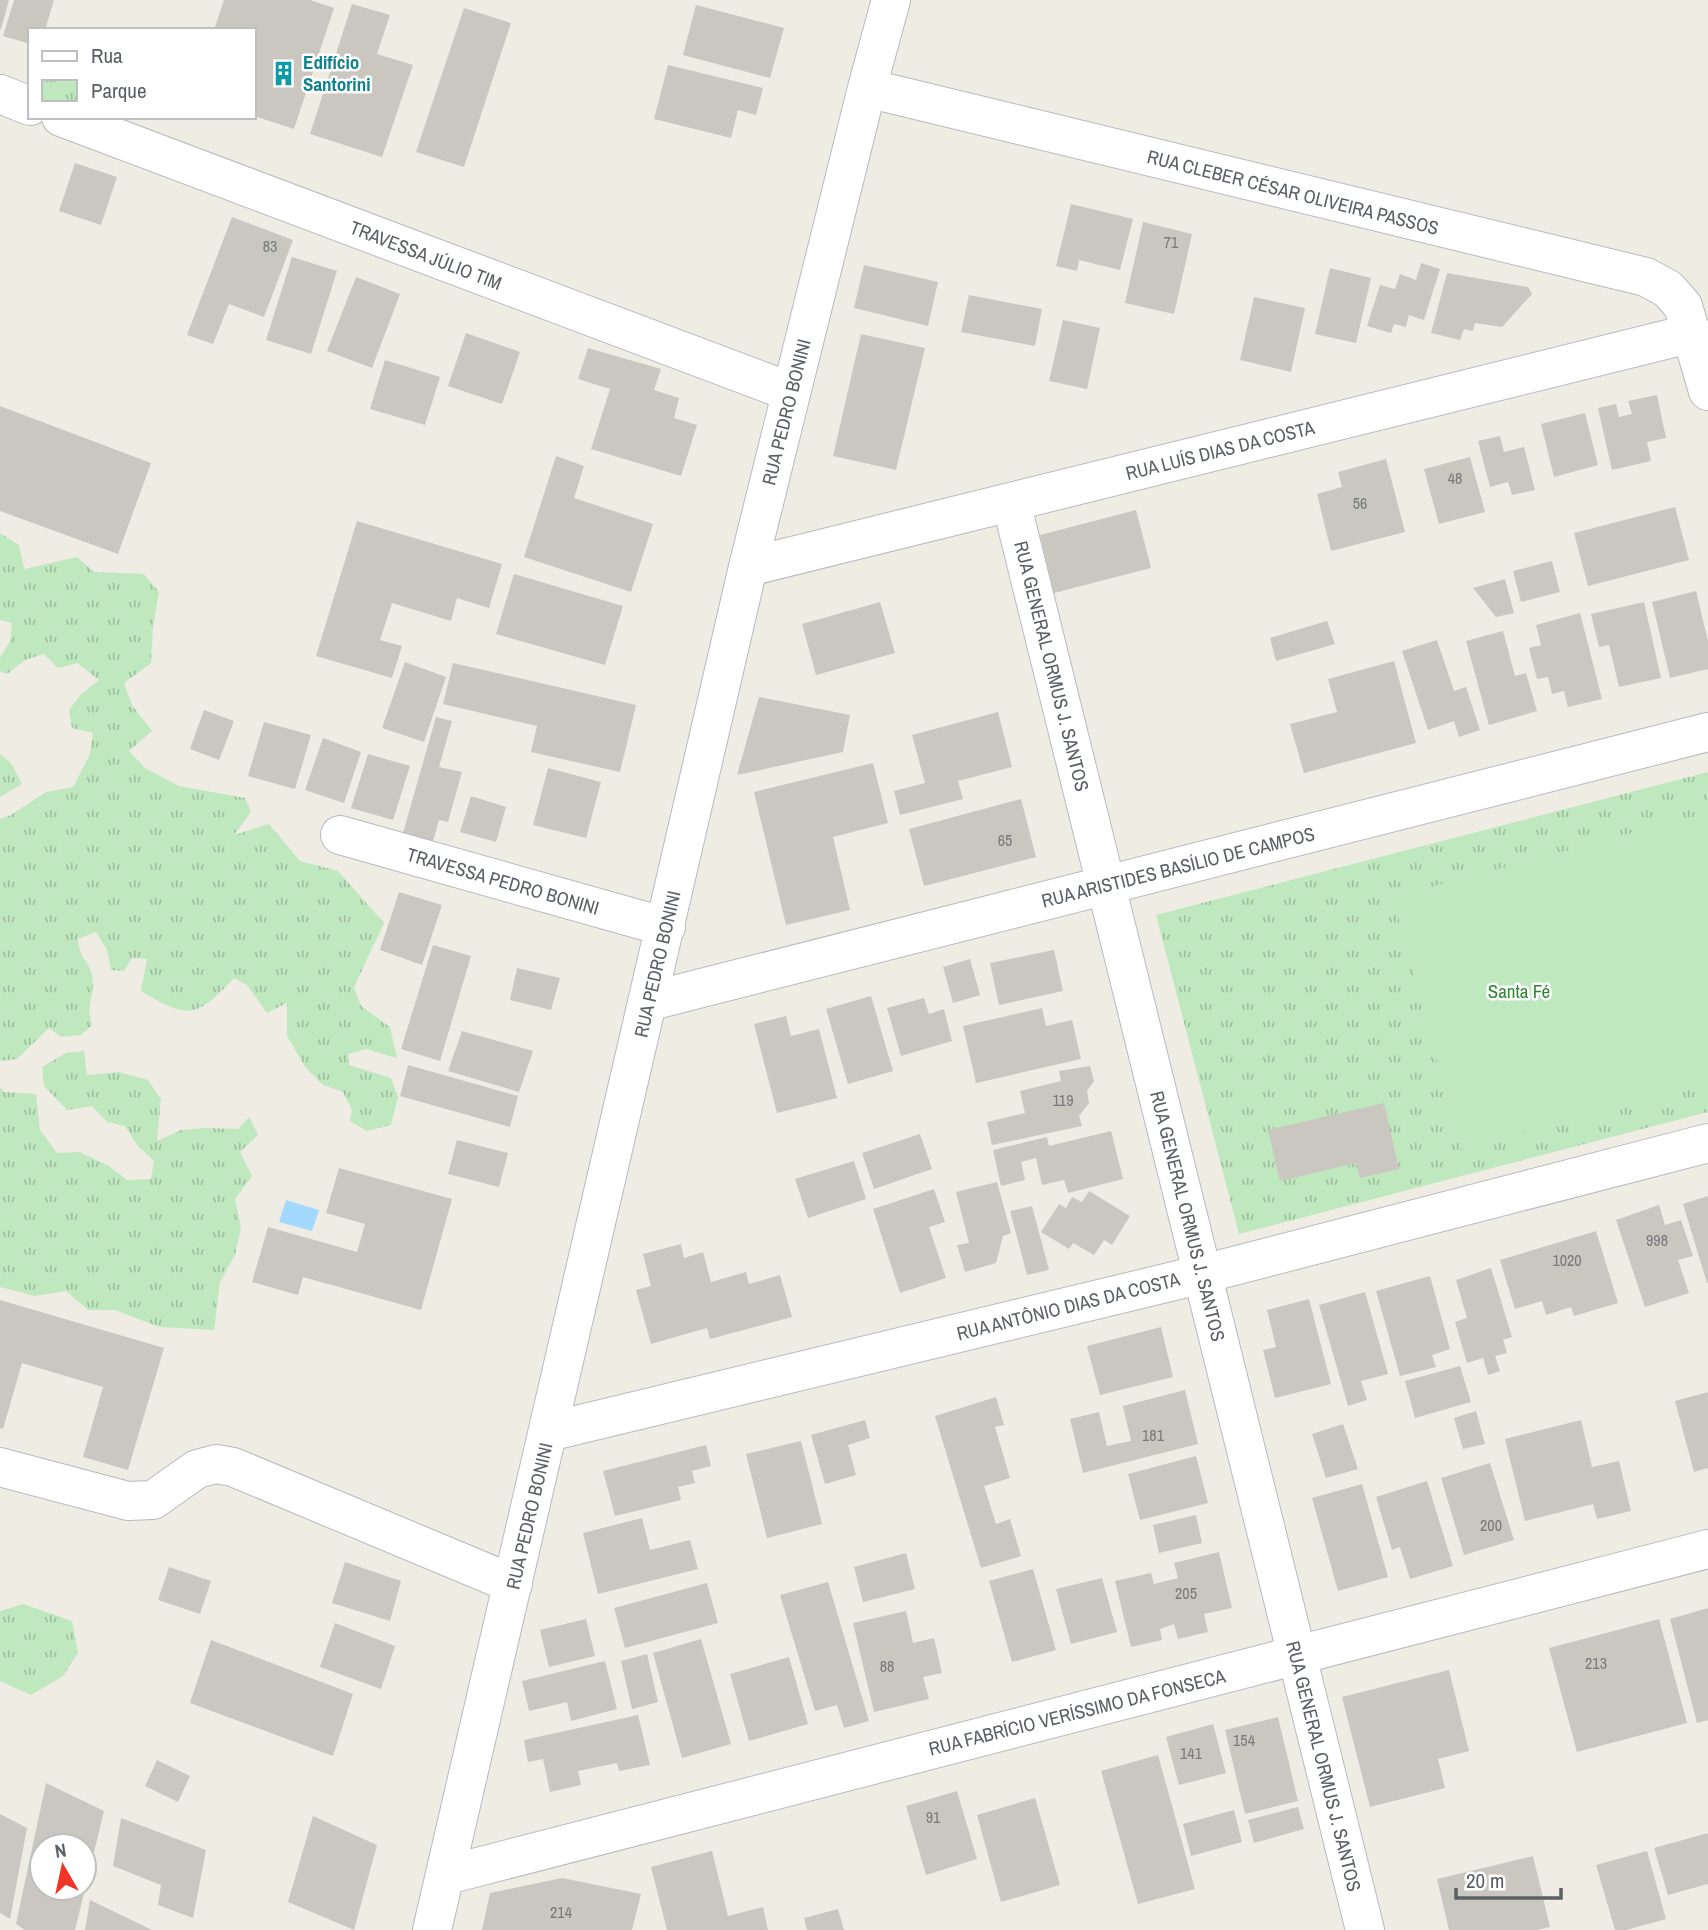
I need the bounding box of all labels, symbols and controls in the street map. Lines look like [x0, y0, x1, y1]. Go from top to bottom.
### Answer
legend [28, 28, 256, 119]
text: Rua [91, 41, 123, 70]
place label: Edifício Santorini [303, 49, 371, 97]
building icon: Edifício Santorini [269, 59, 297, 87]
text: Parque [91, 76, 147, 105]
street label: RUA CLEBER CÉSAR OLIVEIRA PASSOS [1145, 143, 1441, 241]
street label: TRAVESSA JÚLIO TIM [346, 214, 506, 296]
house number: 71 [1164, 231, 1179, 253]
house number: 83 [263, 235, 277, 257]
street label: RUA PEDRO BONINI [755, 336, 817, 488]
street label: RUA LUÍS DIAS DA COSTA [1123, 414, 1318, 486]
house number: 48 [1448, 467, 1462, 489]
house number: 56 [1353, 492, 1367, 514]
street label: RUA GENERAL ORMUS J. SANTOS [1008, 538, 1096, 794]
street label: RUA ARISTIDES BASÍLIO DE CAMPOS [1039, 820, 1317, 914]
house number: 65 [998, 829, 1012, 851]
street label: TRAVESSA PEDRO BONINI [404, 841, 602, 921]
street label: RUA PEDRO BONINI [627, 888, 687, 1040]
park label: Santa Fé [1488, 978, 1550, 1004]
street label: RUA GENERAL ORMUS J. SANTOS [1144, 1088, 1232, 1344]
house number: 119 [1053, 1089, 1073, 1111]
house number: 998 [1646, 1229, 1668, 1251]
house number: 1020 [1552, 1249, 1582, 1271]
street label: RUA ANTÔNIO DIAS DA COSTA [954, 1266, 1183, 1346]
house number: 181 [1142, 1424, 1165, 1446]
street label: RUA PEDRO BONINI [499, 1440, 559, 1592]
house number: 200 [1480, 1514, 1502, 1536]
house number: 205 [1175, 1582, 1197, 1604]
street label: RUA GENERAL ORMUS J. SANTOS [1280, 1638, 1368, 1894]
house number: 213 [1585, 1652, 1607, 1674]
house number: 88 [880, 1655, 894, 1677]
street label: RUA FABRÍCIO VERÍSSIMO DA FONSECA [926, 1662, 1229, 1761]
house number: 154 [1233, 1729, 1255, 1751]
house number: 141 [1180, 1742, 1203, 1764]
house number: 91 [926, 1806, 941, 1828]
north arrow [28, 1832, 98, 1902]
text: N [53, 1836, 68, 1864]
scale bar [1456, 1856, 1561, 1900]
text: 20 m [1466, 1866, 1504, 1895]
house number: 214 [550, 1901, 572, 1923]

